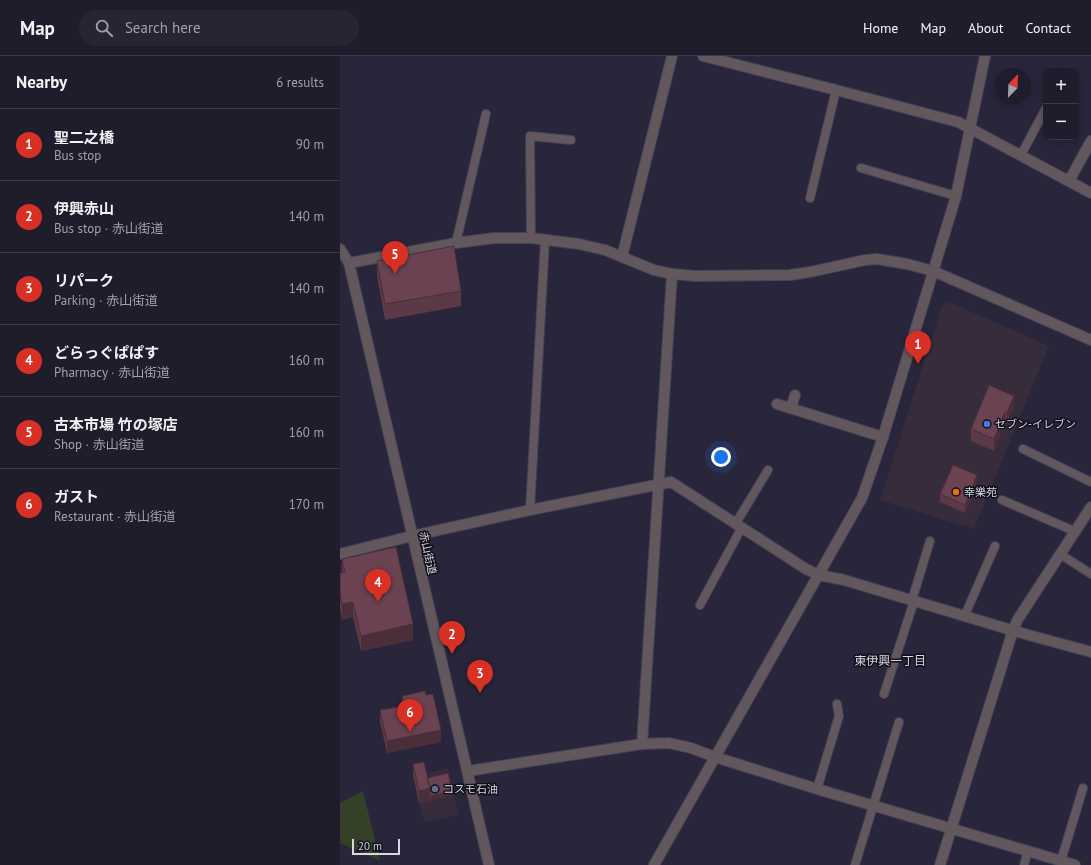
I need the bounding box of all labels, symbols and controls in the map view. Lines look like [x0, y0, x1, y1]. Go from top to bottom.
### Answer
search box [79, 10, 359, 46]
text: Map [20, 16, 55, 40]
icon: search [93, 17, 115, 39]
text: Search here [125, 18, 201, 37]
text: Home [863, 19, 898, 37]
text: Map [920, 19, 946, 37]
text: About [968, 19, 1004, 37]
text: Contact [1026, 19, 1071, 37]
north arrow [995, 68, 1031, 104]
map controls [1043, 68, 1079, 140]
button: + [1043, 68, 1079, 104]
text: Nearby [16, 71, 67, 93]
text: 6 results [276, 74, 324, 91]
button: − [1043, 104, 1079, 140]
text: 聖二之橋 [54, 128, 114, 147]
text: 1 [25, 136, 33, 153]
text: 90 m [296, 136, 324, 153]
text: Bus stop [54, 147, 101, 164]
text: 伊興赤山 [54, 199, 114, 218]
text: 2 [25, 208, 33, 225]
text: 140 m [289, 208, 324, 225]
text: Bus stop · 赤山街道 [54, 220, 164, 237]
pin: 5 [382, 241, 408, 274]
text: リパーク [54, 271, 114, 290]
text: 3 [25, 280, 33, 297]
text: 140 m [289, 280, 324, 297]
text: Parking · 赤山街道 [54, 292, 158, 309]
pin: 1 [905, 331, 931, 364]
text: どらっぐぱぱす [54, 343, 159, 362]
text: 4 [25, 352, 33, 369]
text: 160 m [289, 352, 324, 369]
text: Pharmacy · 赤山街道 [54, 364, 170, 381]
text: 古本市場 竹の塚店 [54, 415, 178, 434]
place label: セブン-イレブン [995, 417, 1076, 431]
marker: セブン-イレブン [982, 419, 992, 429]
text: 5 [25, 424, 33, 441]
text: 160 m [289, 424, 324, 441]
text: Shop · 赤山街道 [54, 436, 144, 453]
your location [711, 447, 731, 467]
place label: 幸樂苑 [964, 485, 997, 499]
text: ガスト [54, 487, 99, 506]
marker: 幸樂苑 [951, 487, 961, 497]
text: 6 [25, 496, 33, 513]
text: 170 m [289, 496, 324, 513]
text: Restaurant · 赤山街道 [54, 508, 176, 525]
street label: 赤山街道 [416, 530, 440, 576]
pin: 4 [365, 569, 391, 602]
pin: 2 [439, 621, 465, 654]
district label: 東伊興一丁目 [854, 653, 926, 668]
pin: 3 [467, 660, 493, 693]
pin: 6 [397, 699, 423, 732]
place label: コスモ石油 [443, 782, 498, 796]
marker: コスモ石油 [430, 784, 440, 794]
scale bar [352, 837, 400, 856]
text: 20 m [358, 839, 382, 853]

